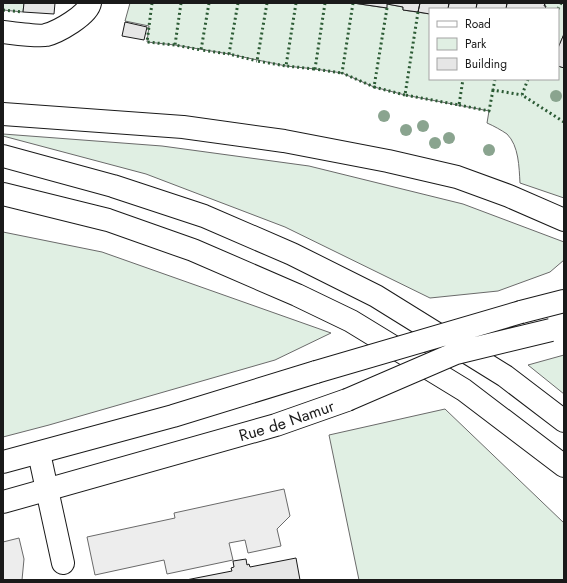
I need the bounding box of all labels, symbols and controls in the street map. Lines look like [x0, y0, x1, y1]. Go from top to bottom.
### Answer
legend [429, 8, 559, 80]
text: Road [465, 15, 491, 33]
text: Park [465, 35, 487, 53]
text: Building [465, 55, 507, 73]
street label: Rue de Namur [236, 394, 338, 447]

